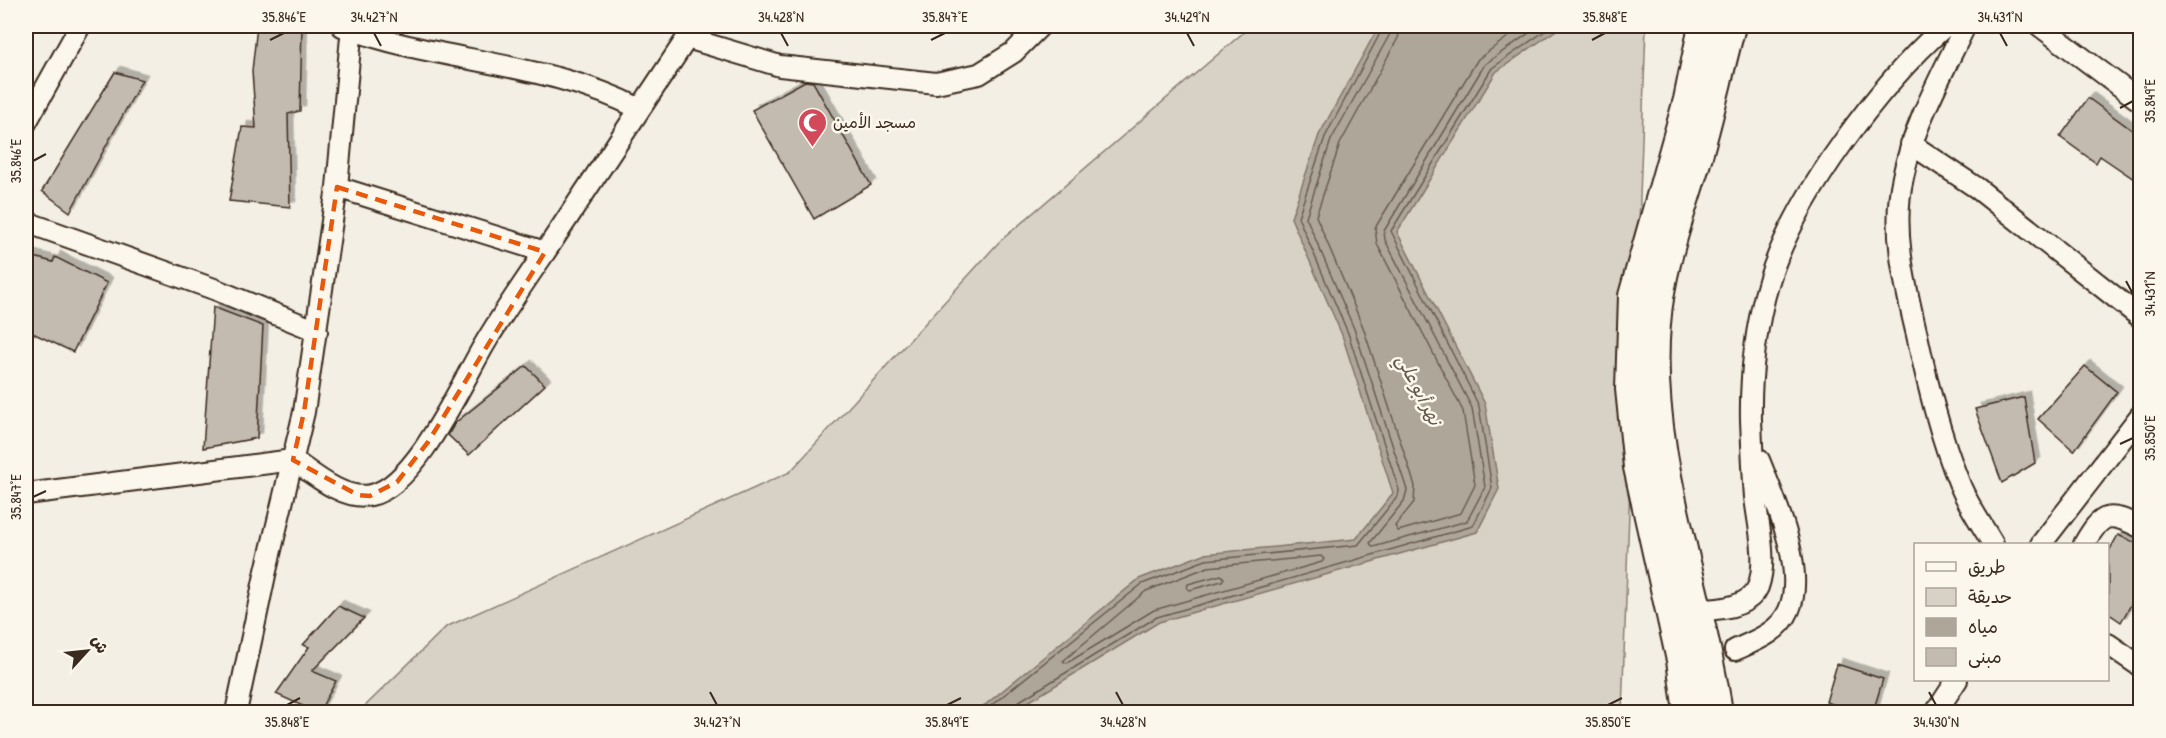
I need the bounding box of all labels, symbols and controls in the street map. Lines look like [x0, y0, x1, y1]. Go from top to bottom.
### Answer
text: 35.846°E [262, 6, 307, 27]
text: 34.427°N [350, 6, 398, 27]
text: 34.428°N [758, 6, 804, 27]
text: 35.847°E [922, 6, 968, 27]
text: 34.429°N [1164, 6, 1210, 27]
text: 35.848°E [1582, 6, 1628, 27]
text: 34.431°N [1978, 6, 2022, 27]
text: 35.849°E [2139, 79, 2160, 123]
mosque icon: مسجد الأمين [796, 106, 828, 148]
place label: مسجد الأمين [833, 111, 916, 133]
text: 35.846°E [5, 138, 26, 183]
text: 34.431°N [2139, 272, 2160, 316]
water label: نهر أبو علي [1387, 350, 1449, 433]
text: 35.850°E [2139, 415, 2160, 461]
text: 35.847°E [5, 474, 26, 520]
legend [1914, 543, 2109, 681]
text: طريق [1968, 554, 2006, 579]
text: حديقة [1968, 584, 2012, 609]
text: مياه [1968, 614, 1998, 639]
north arrow [57, 621, 117, 681]
text: ش [87, 631, 114, 657]
text: مبنى [1968, 644, 2002, 669]
text: 35.848°E [264, 711, 310, 732]
text: 34.427°N [693, 711, 741, 732]
text: 35.849°E [925, 711, 969, 732]
text: 34.428°N [1100, 711, 1146, 732]
text: 35.850°E [1585, 711, 1631, 732]
text: 34.430°N [1913, 711, 1959, 732]

